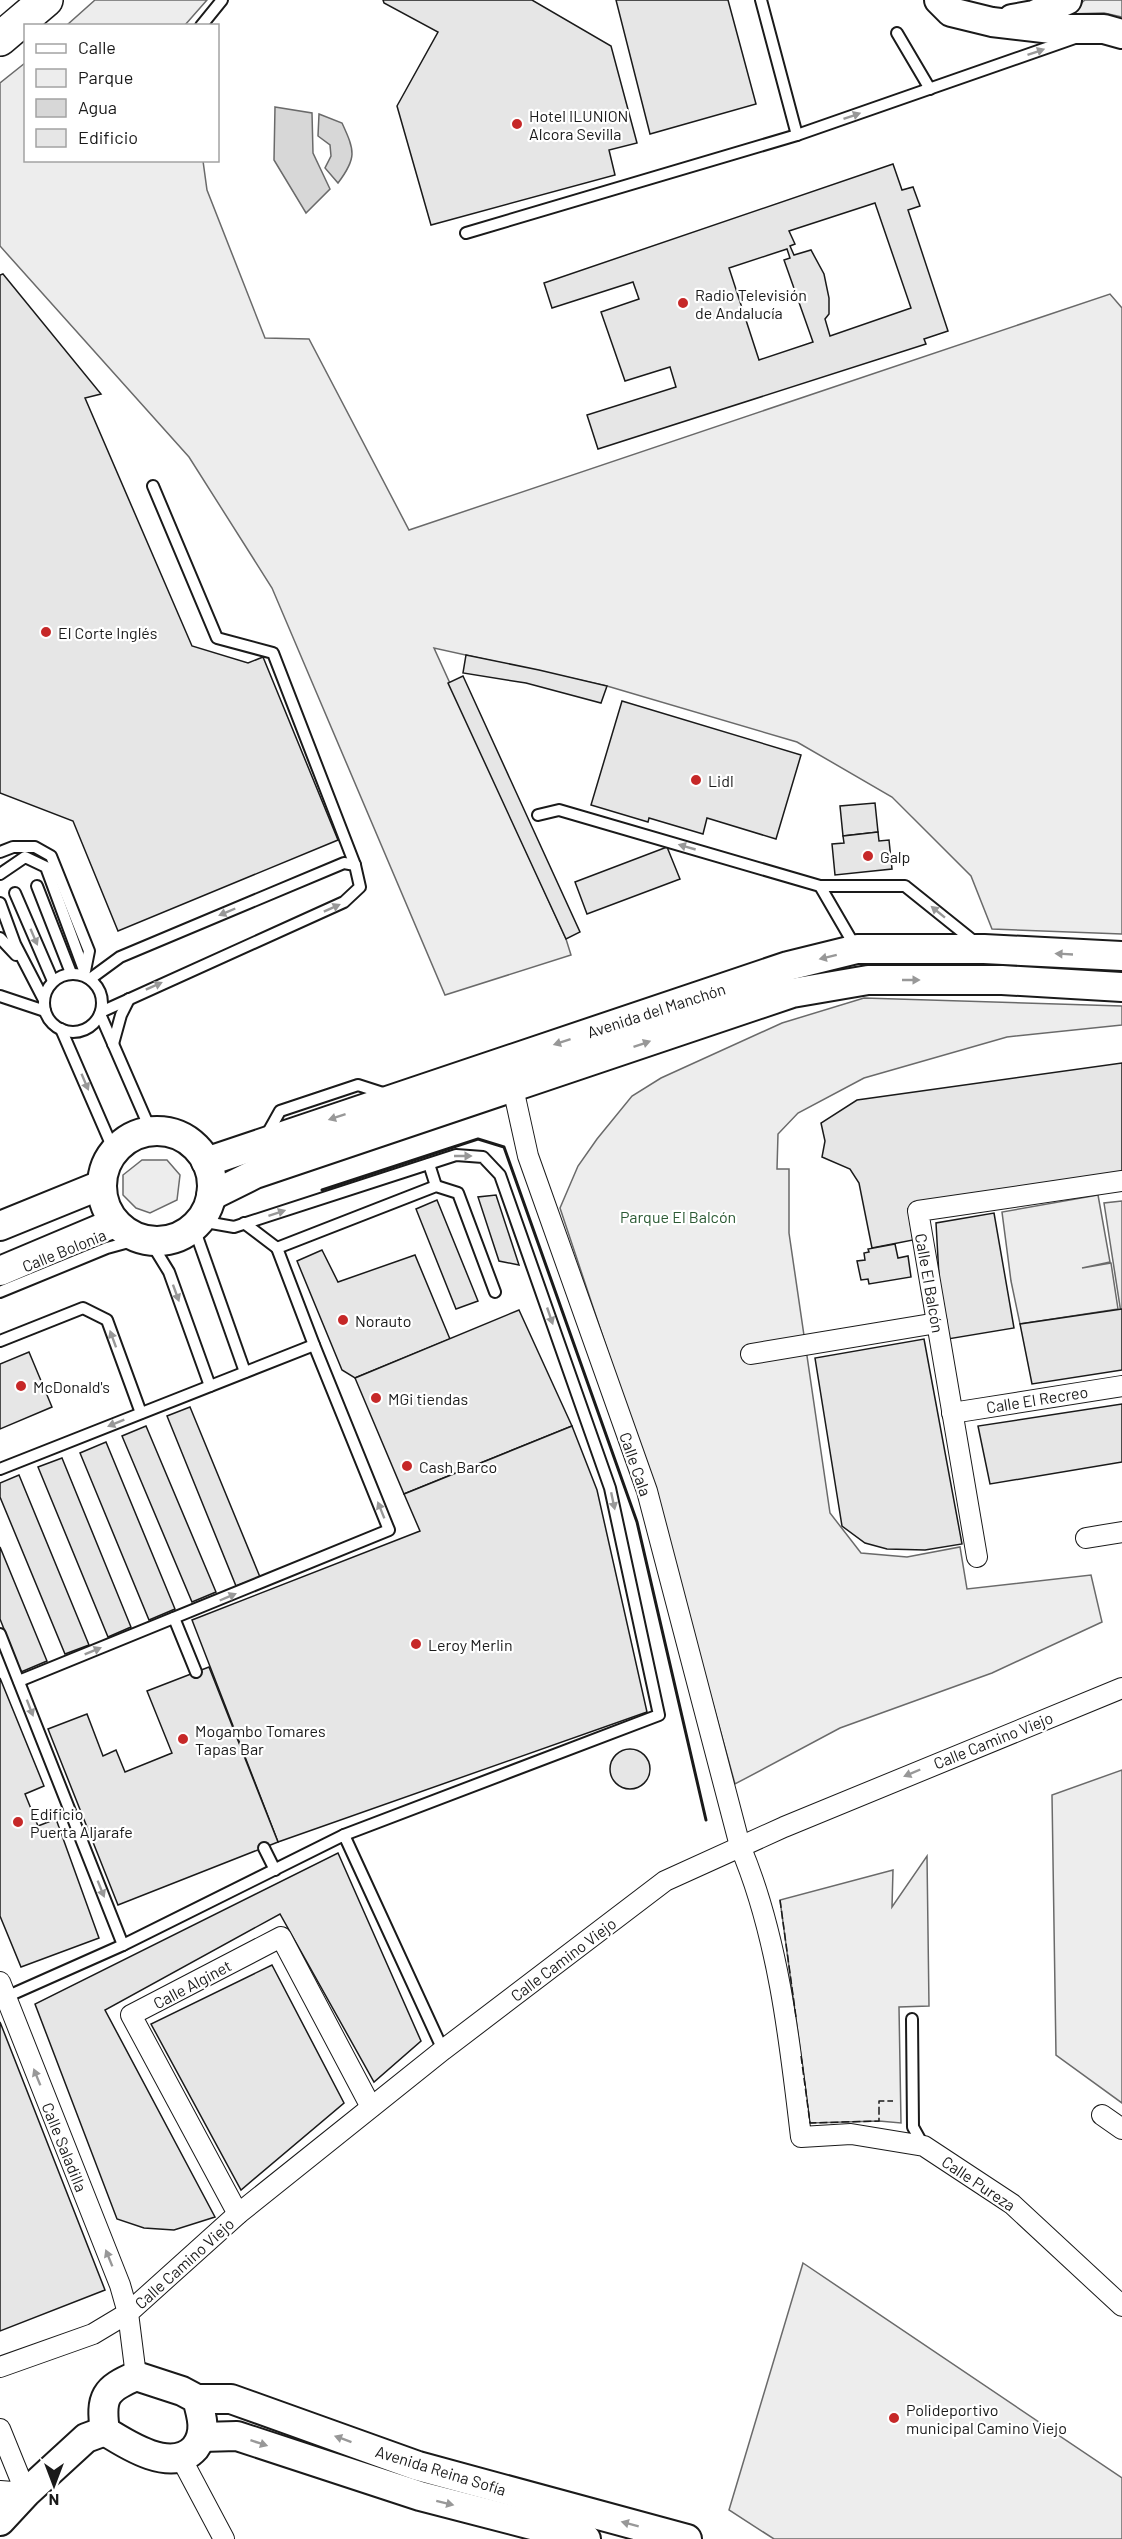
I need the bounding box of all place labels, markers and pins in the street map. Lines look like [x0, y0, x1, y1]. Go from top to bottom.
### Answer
place label: Hotel ILUNION Alcora Sevilla [529, 106, 628, 143]
marker: Hotel ILUNION Alcora Sevilla [510, 117, 524, 131]
place label: Radio Televisión de Andalucía [695, 285, 807, 322]
marker: Radio Televisión de Andalucía [676, 296, 690, 310]
place label: El Corte Inglés [58, 623, 157, 642]
marker: El Corte Inglés [39, 625, 53, 639]
place label: Lidl [708, 771, 734, 790]
marker: Lidl [689, 773, 703, 787]
place label: Galp [880, 847, 910, 866]
marker: Galp [861, 849, 875, 863]
place label: Norauto [355, 1311, 411, 1330]
marker: Norauto [336, 1313, 350, 1327]
place label: McDonald's [33, 1377, 110, 1396]
marker: McDonald's [14, 1379, 28, 1393]
place label: MGi tiendas [388, 1389, 468, 1408]
marker: MGi tiendas [369, 1391, 383, 1405]
place label: Cash Barco [419, 1457, 497, 1476]
marker: Cash Barco [400, 1459, 414, 1473]
place label: Leroy Merlin [428, 1635, 513, 1654]
marker: Leroy Merlin [409, 1637, 423, 1651]
place label: Mogambo Tomares Tapas Bar [195, 1721, 326, 1758]
marker: Mogambo Tomares Tapas Bar [176, 1732, 190, 1746]
place label: Edificio Puerta Aljarafe [30, 1804, 133, 1841]
marker: Edificio Puerta Aljarafe [11, 1815, 25, 1829]
place label: Polideportivo municipal Camino Viejo [906, 2400, 1067, 2437]
marker: Polideportivo municipal Camino Viejo [887, 2411, 901, 2425]

